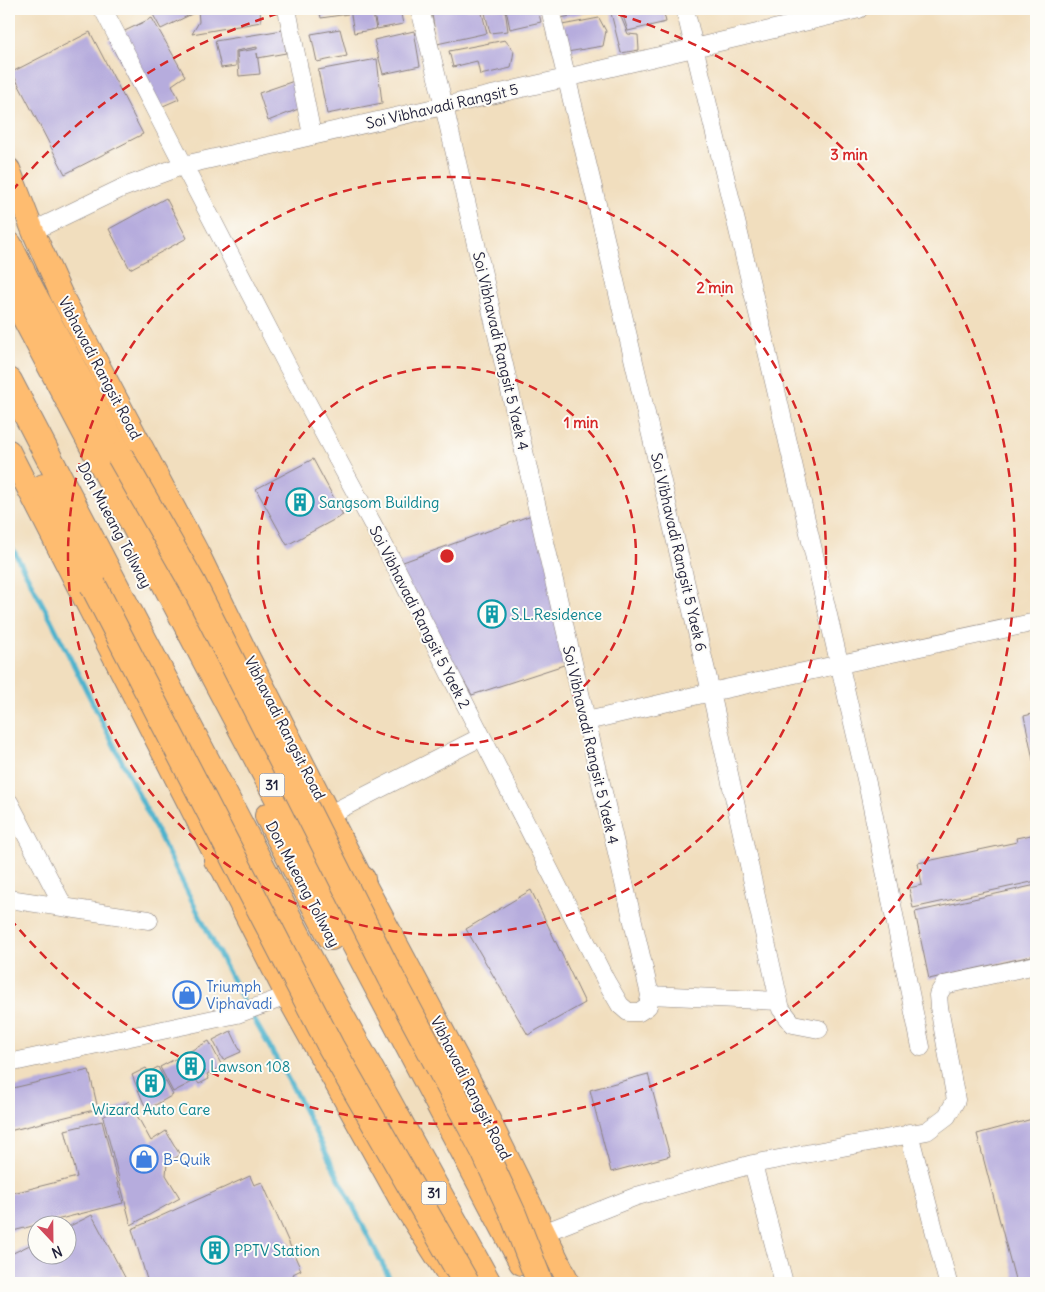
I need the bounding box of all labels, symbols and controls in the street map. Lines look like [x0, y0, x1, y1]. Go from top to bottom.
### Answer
street label: Soi Vibhavadi Rangsit 5 [364, 79, 520, 133]
text: 3 min [830, 145, 868, 164]
street label: Soi Vibhavadi Rangsit 5 Yaek 4 [469, 250, 533, 452]
text: 2 min [697, 278, 734, 297]
street label: Vibhavadi Rangsit Road [54, 293, 146, 443]
text: 1 min [564, 413, 599, 432]
street label: Soi Vibhavadi Rangsit 5 Yaek 6 [647, 451, 711, 653]
street label: Don Mueang Tollway [74, 459, 156, 591]
building icon: Sangsom Building [285, 487, 315, 517]
place label: Sangsom Building [319, 493, 439, 512]
street label: Soi Vibhavadi Rangsit 5 Yaek 2 [366, 522, 474, 712]
centre of rings [438, 547, 456, 565]
building icon: S.L.Residence [477, 599, 507, 629]
place label: S.L.Residence [511, 605, 602, 624]
street label: Soi Vibhavadi Rangsit 5 Yaek 4 [559, 644, 623, 846]
street label: Vibhavadi Rangsit Road [240, 653, 330, 803]
road number: 31 [260, 774, 284, 796]
street label: Don Mueang Tollway [262, 818, 344, 950]
place label: Triumph Viphavadi [206, 977, 272, 1013]
shop icon: Triumph Viphavadi [172, 980, 202, 1010]
street label: Vibhavadi Rangsit Road [426, 1013, 516, 1163]
building icon: Lawson 108 [176, 1051, 206, 1081]
place label: Lawson 108 [210, 1057, 290, 1076]
building icon: Wizard Auto Care [136, 1068, 166, 1098]
place label: Wizard Auto Care [92, 1100, 210, 1119]
shop icon: B-Quik [129, 1144, 159, 1174]
place label: B-Quik [163, 1150, 211, 1169]
road number: 31 [422, 1182, 446, 1204]
north arrow [28, 1214, 78, 1264]
building icon: PPTV Station [200, 1235, 230, 1265]
place label: PPTV Station [234, 1241, 320, 1260]
text: N [49, 1242, 65, 1262]

